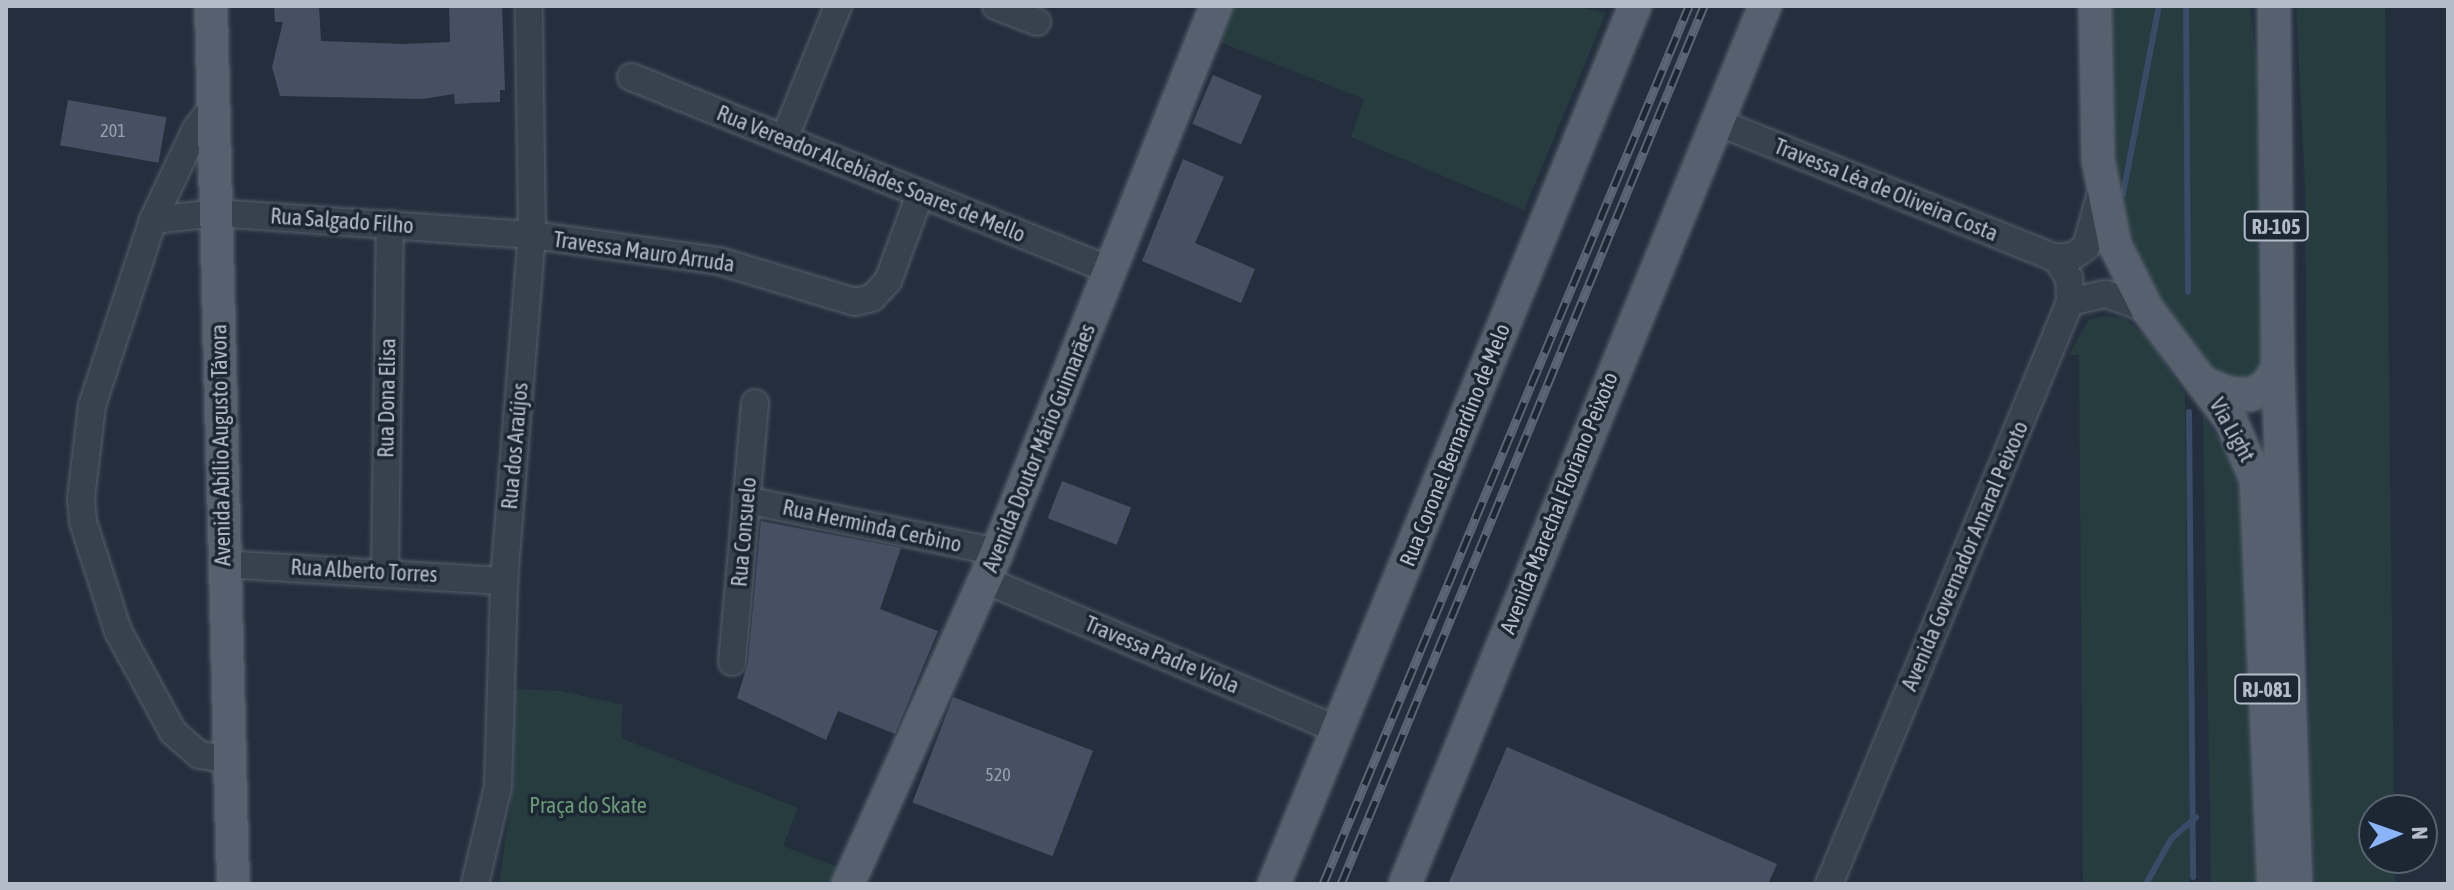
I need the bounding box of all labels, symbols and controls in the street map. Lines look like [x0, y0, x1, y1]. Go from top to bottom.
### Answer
street label: Rua Vereador Alcebíades Soares de Mello [713, 100, 1029, 248]
house number: 201 [100, 120, 126, 142]
street label: Travessa Léa de Oliveira Costa [1770, 133, 2002, 247]
street label: Rua Salgado Filho [269, 203, 415, 239]
road number: RJ-105 [2242, 210, 2310, 242]
street label: Travessa Mauro Arruda [552, 226, 736, 278]
street label: Avenida Doutor Mário Guimarães [977, 320, 1101, 576]
street label: Rua Coronel Bernardino de Melo [1394, 320, 1516, 570]
street label: Avenida Abílio Augusto Távora [206, 324, 236, 566]
street label: Rua Dona Elisa [373, 338, 401, 458]
street label: Avenida Marechal Floriano Peixoto [1494, 368, 1624, 638]
street label: Rua dos Araújos [496, 381, 534, 511]
street label: Via Light [2204, 393, 2260, 467]
street label: Avenida Governador Amaral Peixoto [1896, 417, 2034, 695]
street label: Rua Consuelo [726, 476, 762, 588]
street label: Rua Herminda Cerbino [780, 494, 964, 558]
street label: Rua Alberto Torres [290, 554, 438, 588]
street label: Travessa Padre Viola [1081, 611, 1243, 699]
road number: RJ-081 [2233, 673, 2301, 705]
house number: 520 [985, 764, 1011, 786]
park label: Praça do Skate [529, 793, 647, 819]
north arrow [2358, 794, 2438, 874]
text: N [2407, 826, 2433, 840]

